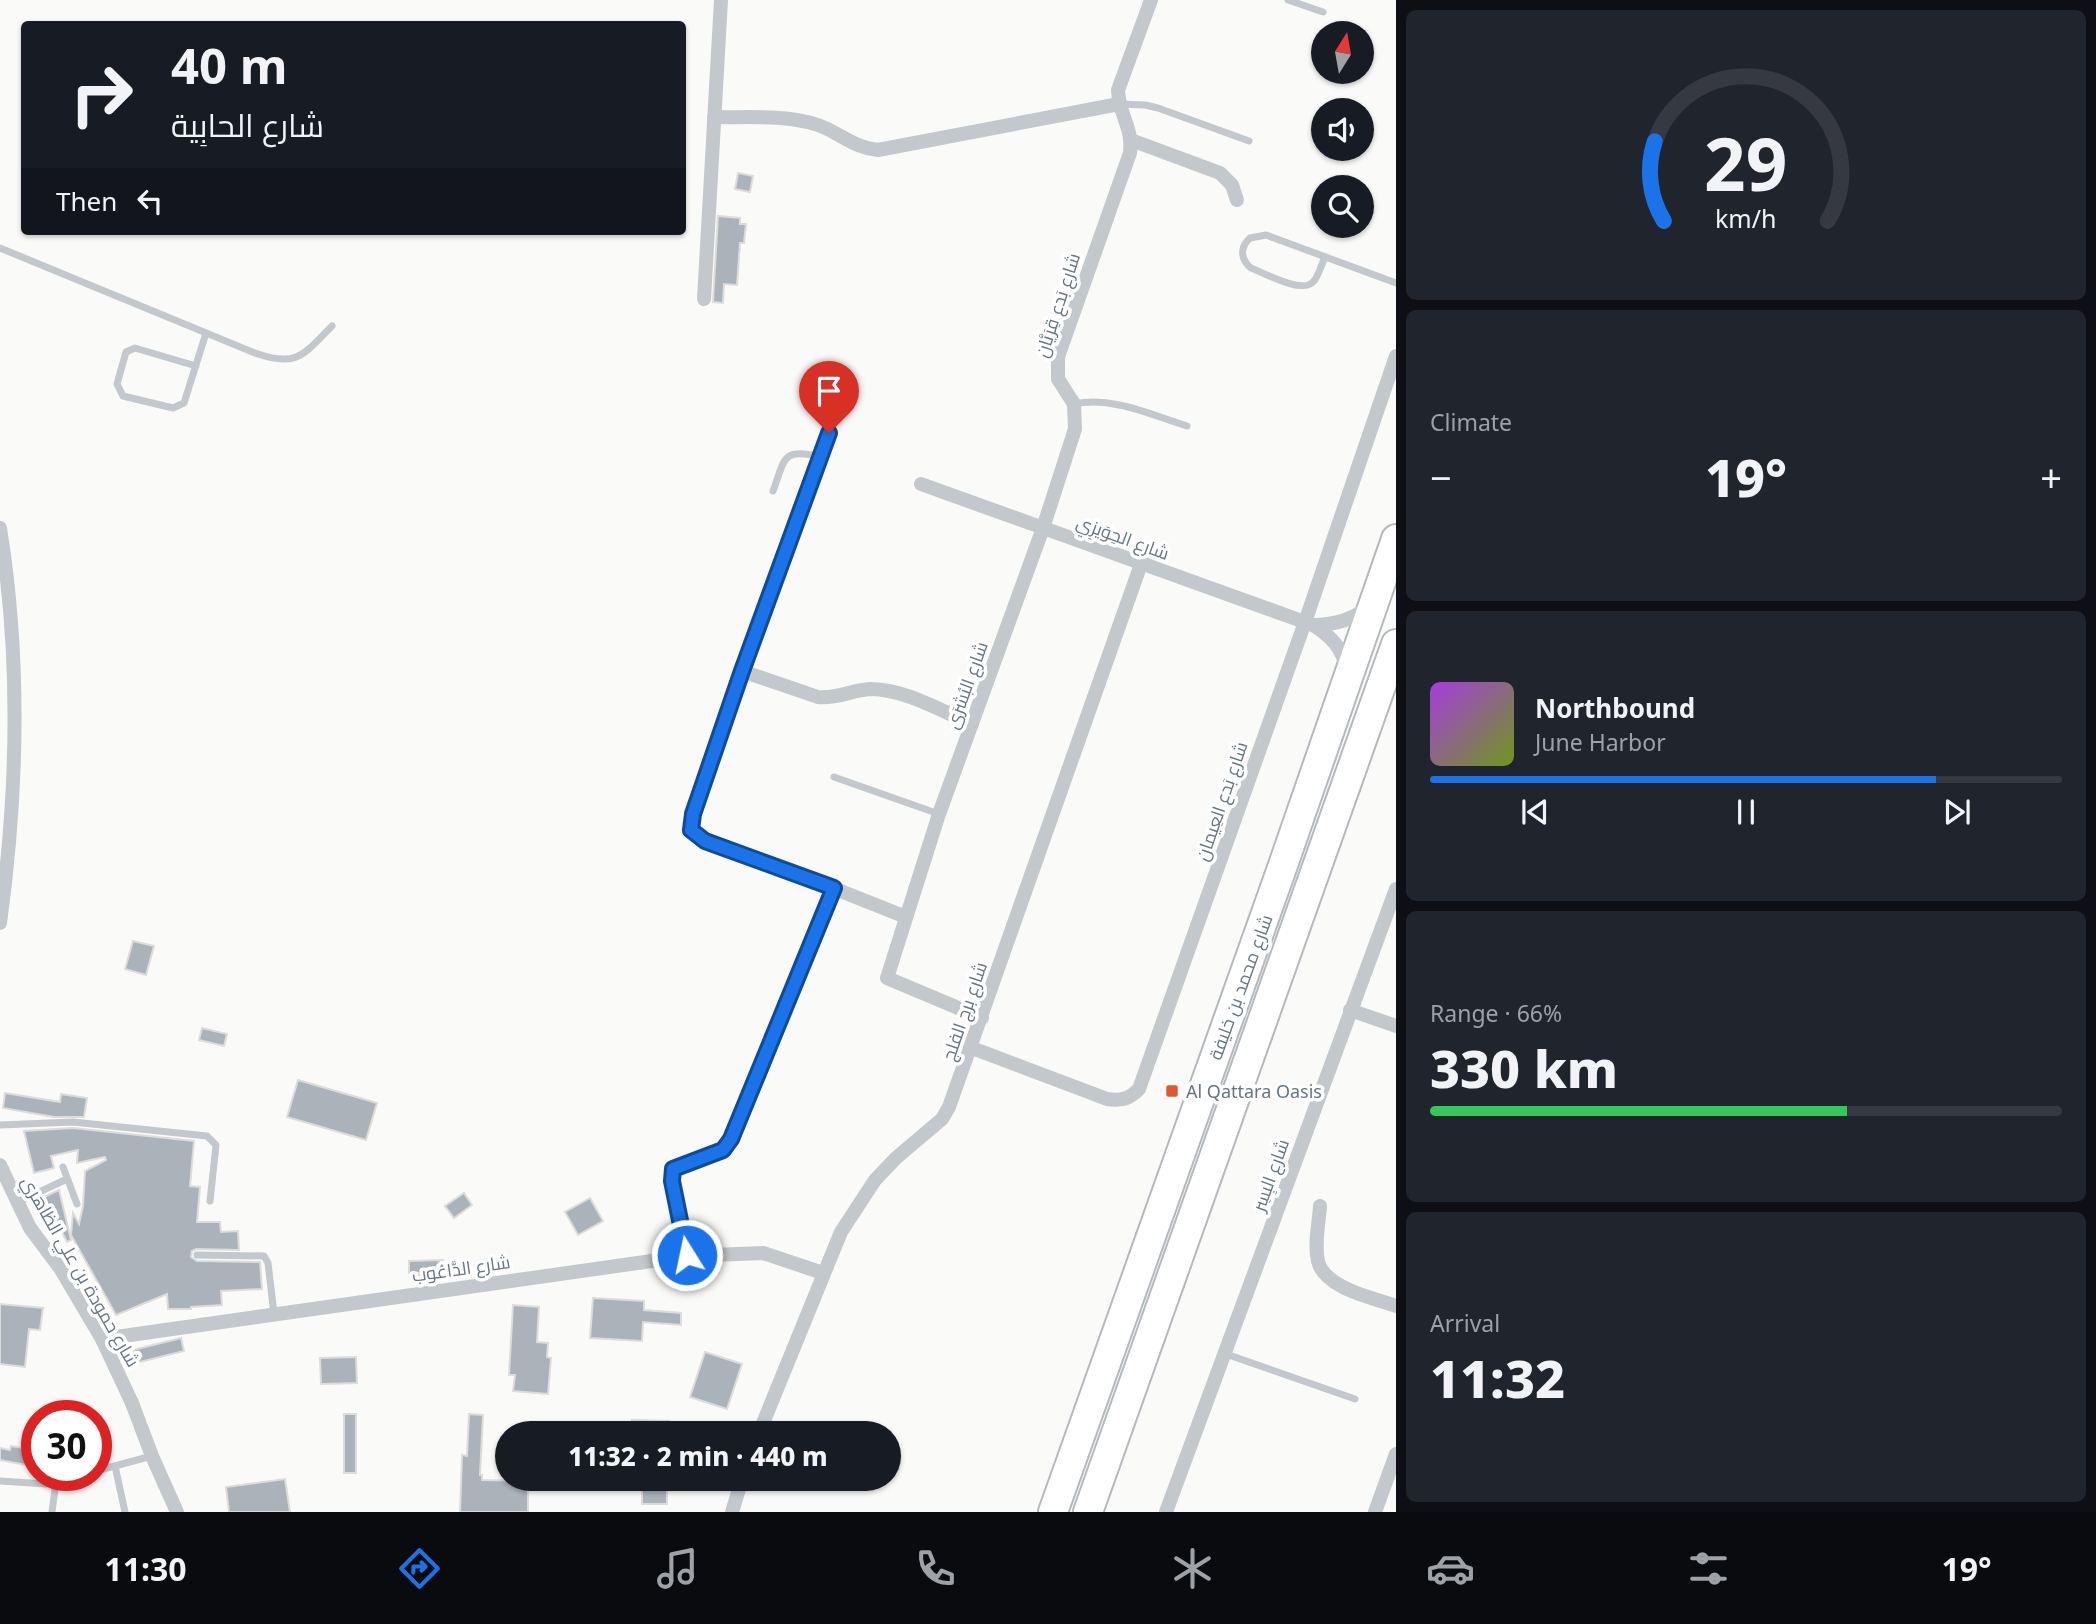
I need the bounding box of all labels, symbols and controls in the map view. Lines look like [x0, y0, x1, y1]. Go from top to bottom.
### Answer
north arrow [1311, 21, 1374, 84]
map controls [1311, 21, 1374, 238]
text: 40 m [171, 32, 288, 98]
icon: right [56, 49, 147, 140]
button: sound [1311, 98, 1374, 161]
text: شارع الحابِية [171, 103, 324, 146]
text: 29 [1704, 114, 1788, 213]
button: search [1311, 175, 1374, 238]
icon: left [131, 182, 169, 220]
text: Then [56, 183, 117, 219]
text: km/h [1715, 201, 1777, 235]
street label: شارع بَدع قِرَيَّان [1029, 250, 1086, 361]
pin [799, 361, 859, 433]
icon: arrive [810, 372, 848, 410]
text: Climate [1430, 406, 1512, 438]
text: 19° [1705, 441, 1787, 512]
text: − [1430, 451, 1452, 503]
text: + [2040, 451, 2062, 503]
street label: شارع الحِوَيزِي [1072, 509, 1173, 568]
street label: شارع البُشرَى [939, 638, 994, 732]
text: Northbound [1535, 690, 1695, 726]
text: June Harbor [1535, 726, 1666, 758]
street label: شارع بَدع العِيمان [1189, 738, 1254, 864]
icon: previous [1516, 793, 1554, 831]
icon: pause [1727, 793, 1765, 831]
icon: next [1938, 793, 1976, 831]
street label: شارع محمد بن خليفة [1203, 911, 1278, 1063]
street label: شارع برج الفلج [936, 958, 993, 1064]
text: Range · 66% [1430, 997, 1562, 1029]
text: 330 km [1430, 1032, 1618, 1103]
place label: Al Qattara Oasis [1186, 1079, 1322, 1103]
marker: Al Qattara Oasis [1164, 1083, 1180, 1099]
street label: شارع البِسِر [1246, 1136, 1295, 1216]
street label: شارع حمودة بن علي الظاهري [14, 1171, 146, 1372]
position arrow [650, 1218, 724, 1292]
street label: شارع الدَّاعُوب [410, 1249, 512, 1288]
text: Arrival [1430, 1307, 1500, 1339]
text: 11:32 [1430, 1342, 1565, 1413]
speed limit sign: 30 [21, 1400, 112, 1491]
text: 11:32 · 2 min · 440 m [568, 1438, 828, 1474]
icon: directions [395, 1544, 444, 1593]
icon: music [653, 1544, 702, 1593]
icon: phone [911, 1544, 960, 1593]
icon: climate [1168, 1544, 1217, 1593]
icon: car [1426, 1544, 1475, 1593]
icon: filters [1684, 1544, 1733, 1593]
text: 11:30 [104, 1547, 187, 1590]
text: 19° [1941, 1547, 1992, 1590]

